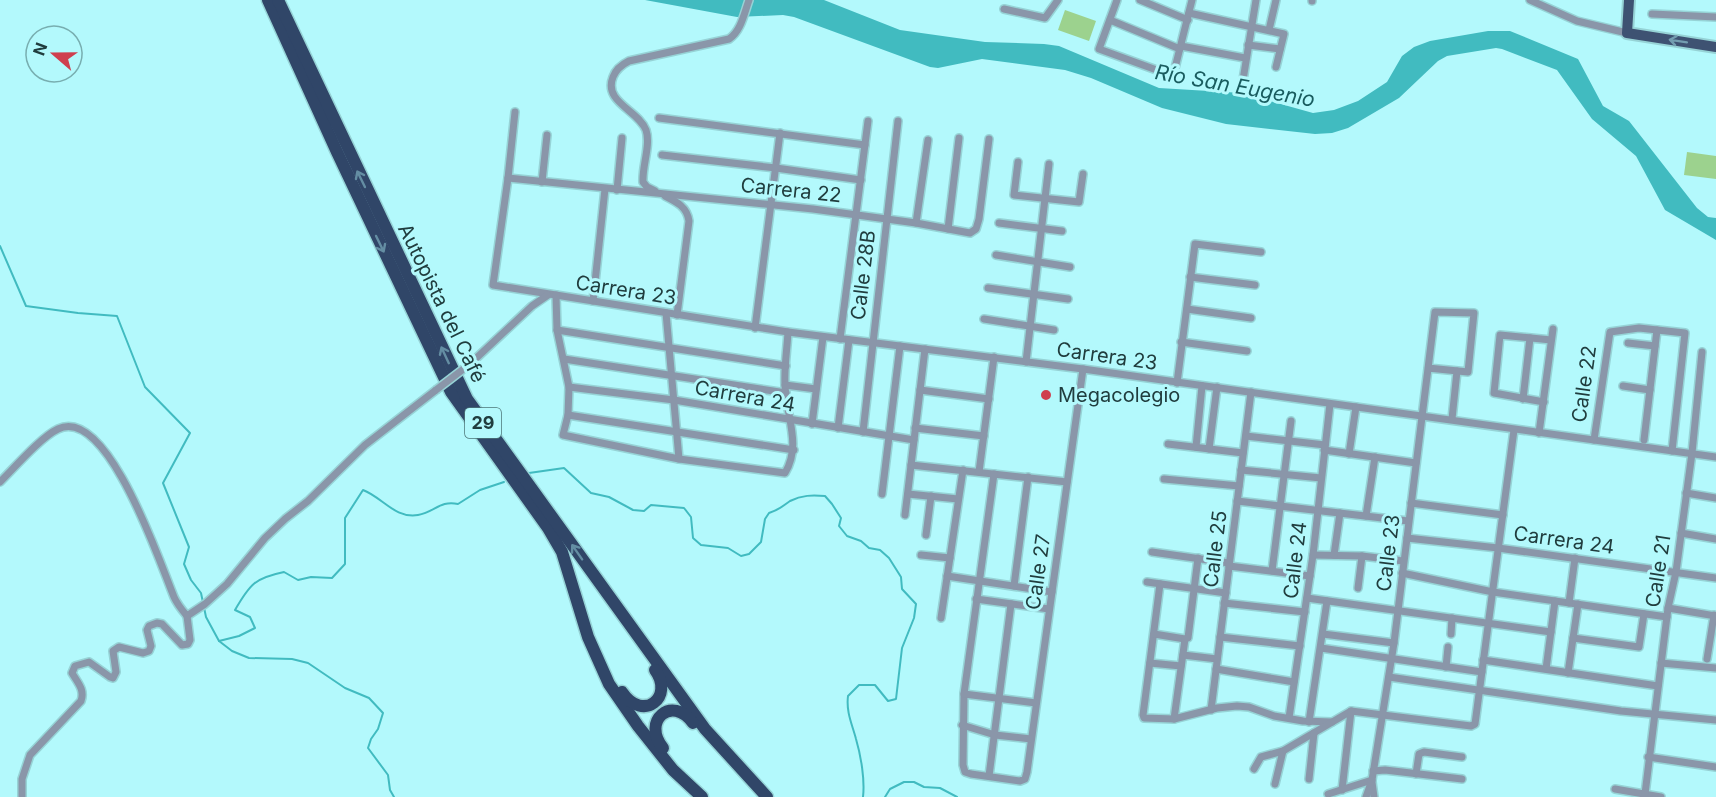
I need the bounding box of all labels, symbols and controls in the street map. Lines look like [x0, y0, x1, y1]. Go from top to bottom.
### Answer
north arrow [24, 24, 84, 84]
one-way arrow [1668, 36, 1688, 47]
text: N [28, 40, 51, 58]
water label: Río San Eugenio [1153, 59, 1317, 112]
one-way arrow [355, 171, 367, 189]
street label: Carrera 22 [739, 173, 843, 207]
street label: Autopista del Café [393, 220, 491, 386]
street label: Calle 28B [846, 229, 880, 321]
one-way arrow [375, 234, 387, 252]
street label: Carrera 23 [574, 270, 678, 310]
street label: Carrera 23 [1055, 337, 1159, 375]
street label: Calle 22 [1567, 344, 1601, 424]
one-way arrow [439, 347, 451, 365]
street label: Carrera 24 [693, 375, 797, 417]
place label: Megacolegio [1058, 383, 1180, 407]
marker: Megacolegio [1039, 388, 1053, 402]
road number: 29 [465, 408, 501, 438]
street label: Calle 25 [1198, 509, 1232, 589]
street label: Calle 23 [1371, 513, 1405, 593]
street label: Calle 24 [1278, 520, 1312, 600]
street label: Carrera 24 [1512, 521, 1616, 559]
street label: Calle 27 [1021, 533, 1055, 611]
street label: Calle 21 [1640, 533, 1676, 609]
one-way arrow [571, 544, 583, 560]

